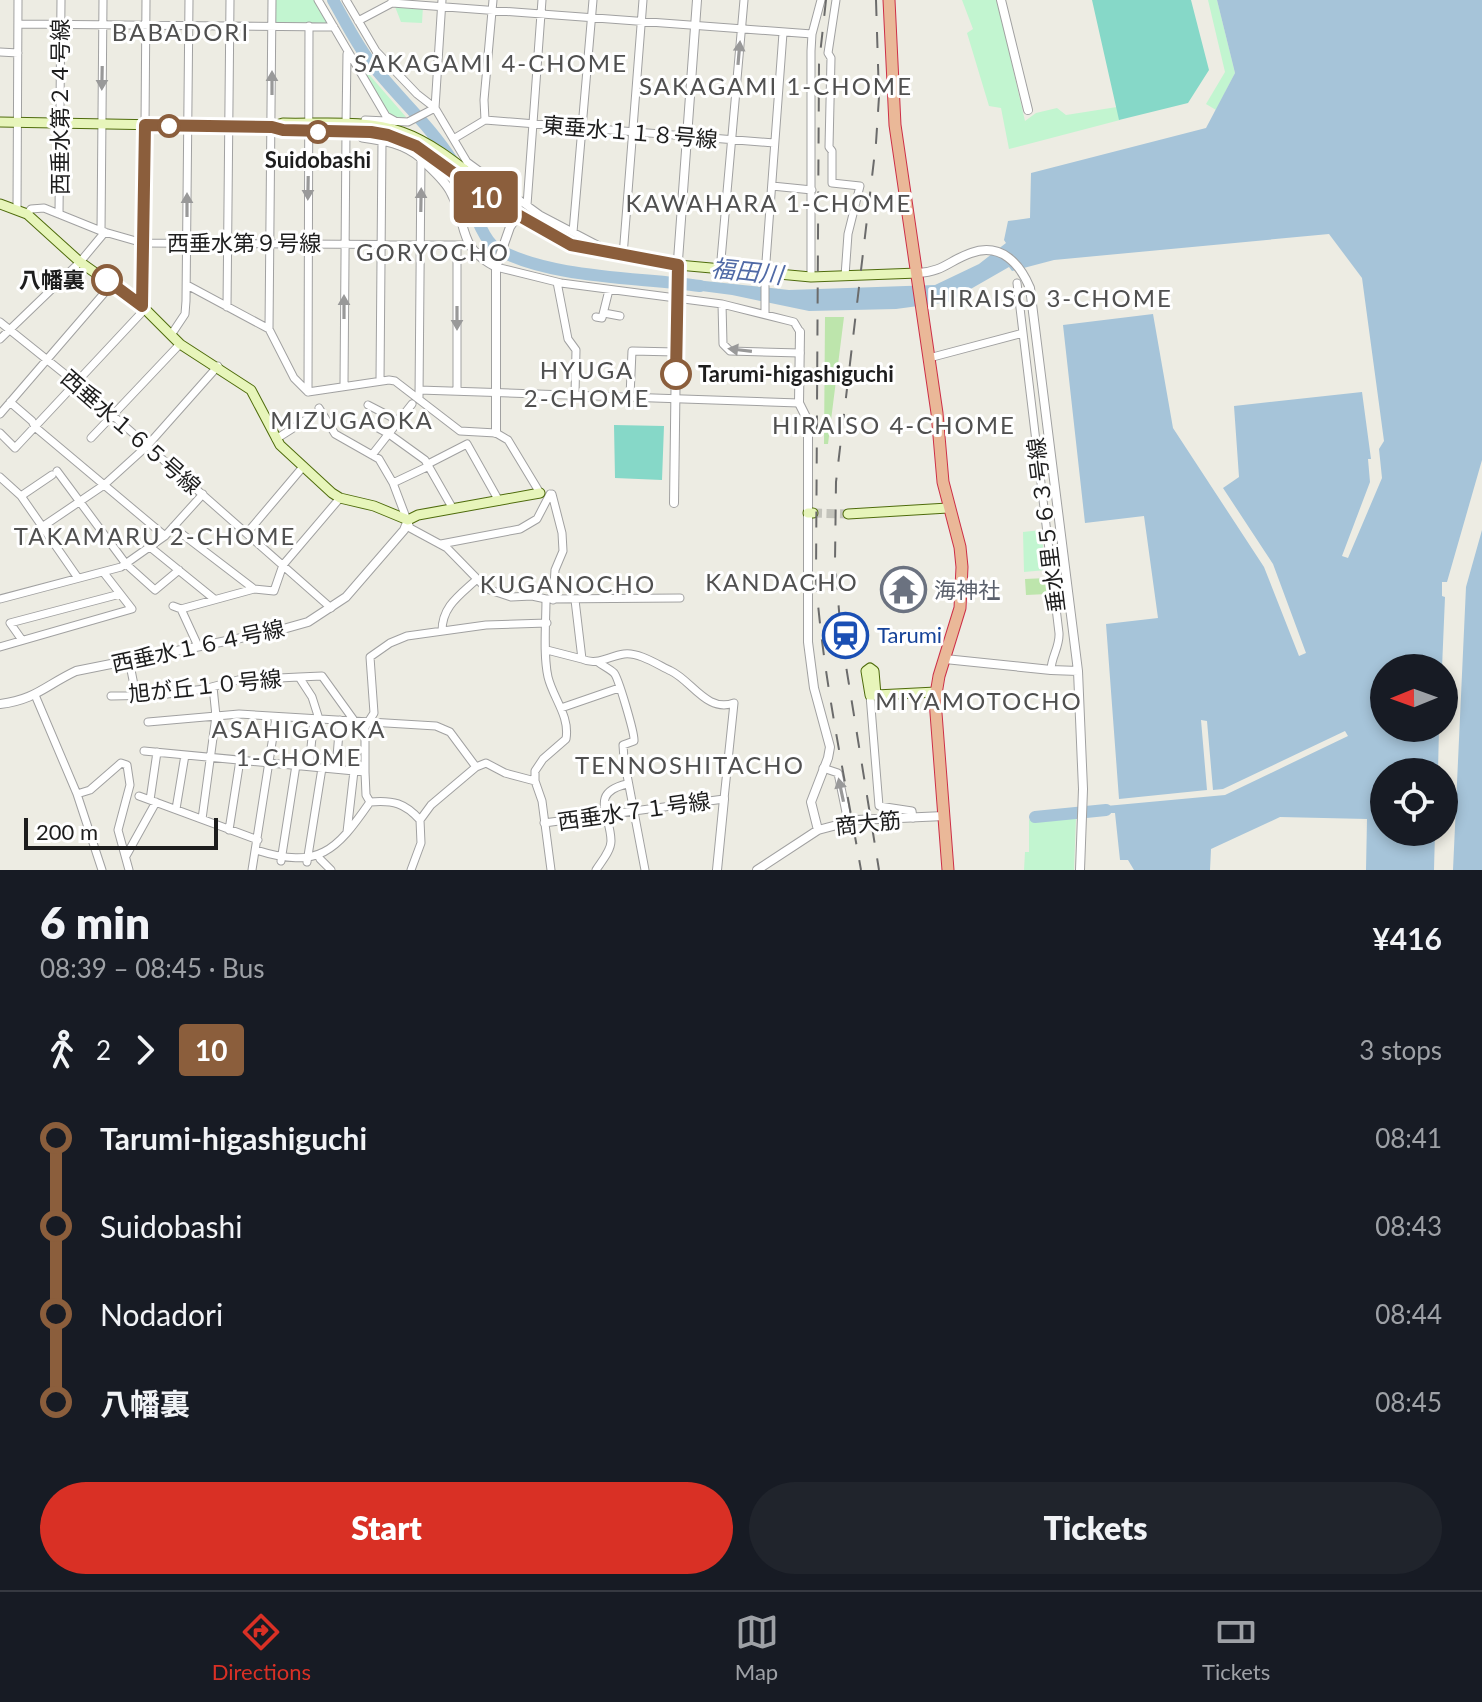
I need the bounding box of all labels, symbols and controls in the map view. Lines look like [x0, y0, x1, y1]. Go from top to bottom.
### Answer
district label: BABADORI [112, 17, 250, 46]
street label: 西垂水第２４号線 [46, 19, 73, 195]
one-way arrow [733, 40, 746, 65]
district label: SAKAGAMI 4-CHOME [354, 48, 628, 77]
one-way arrow [95, 66, 108, 91]
one-way arrow [266, 70, 278, 95]
district label: SAKAGAMI 1-CHOME [639, 71, 913, 100]
street label: 東垂水１１８号線 [541, 110, 719, 153]
unlabelled marker [158, 115, 180, 137]
marker: Suidobashi [307, 121, 329, 143]
place label: Suidobashi [265, 146, 371, 173]
line badge: 10 [450, 171, 522, 223]
one-way arrow [302, 176, 315, 201]
text: 10 [470, 180, 502, 214]
one-way arrow [415, 187, 427, 212]
district label: KAWAHARA 1-CHOME [626, 188, 912, 217]
one-way arrow [181, 192, 193, 217]
street label: 西垂水第９号線 [167, 229, 321, 256]
district label: GORYOCHO [356, 237, 510, 266]
water label: 福田川 [710, 252, 787, 289]
marker: 八幡裏 [92, 265, 122, 295]
place label: 八幡裏 [19, 266, 85, 293]
district label: HIRAISO 3-CHOME [929, 283, 1173, 312]
one-way arrow [338, 294, 350, 319]
one-way arrow [451, 306, 463, 331]
one-way arrow [728, 343, 753, 356]
district label: HYUGA 2-CHOME [524, 355, 650, 412]
marker: Tarumi-higashiguchi [661, 359, 691, 389]
place label: Tarumi-higashiguchi [698, 360, 894, 387]
street label: 西垂水１６５号線 [56, 364, 207, 500]
district label: MIZUGAOKA [270, 405, 434, 434]
district label: HIRAISO 4-CHOME [772, 410, 1016, 439]
street label: 垂水里５６３号線 [1021, 436, 1070, 614]
district label: TAKAMARU 2-CHOME [14, 521, 296, 550]
temple icon: 海神社 [879, 566, 927, 614]
district label: KANDACHO [705, 567, 859, 596]
district label: KUGANOCHO [480, 569, 656, 598]
place label: 海神社 [934, 576, 1000, 603]
station icon: Tarumi [822, 611, 870, 659]
street label: 西垂水１６４号線 [109, 614, 287, 677]
place label: Tarumi [877, 621, 942, 648]
north arrow [1370, 654, 1458, 742]
map controls [1370, 654, 1458, 846]
street label: 旭が丘１０号線 [127, 664, 283, 707]
district label: MIYAMOTOCHO [875, 686, 1083, 715]
district label: ASAHIGAOKA 1-CHOME [212, 714, 386, 771]
district label: TENNOSHITACHO [575, 750, 805, 779]
button: locate [1370, 758, 1458, 846]
one-way arrow [835, 777, 847, 802]
street label: 西垂水７１号線 [556, 786, 712, 835]
street label: 商大筋 [834, 806, 902, 839]
scale bar [24, 814, 218, 850]
text: 200 m [36, 818, 98, 845]
text: 6 min [40, 896, 150, 948]
text: ¥416 [1372, 920, 1442, 956]
text: 08:39 – 08:45 · Bus [40, 952, 264, 984]
icon: walk [40, 1028, 84, 1072]
icon: forward [123, 1028, 167, 1072]
text: 10 [195, 1033, 228, 1067]
text: 2 [96, 1034, 111, 1066]
text: 3 stops [1359, 1034, 1442, 1066]
text: Tarumi-higashiguchi [100, 1120, 367, 1156]
text: 08:41 [1375, 1122, 1442, 1154]
text: Suidobashi [100, 1208, 242, 1244]
text: 08:43 [1375, 1210, 1442, 1242]
text: Nodadori [100, 1296, 223, 1332]
text: 08:44 [1375, 1298, 1442, 1330]
text: 八幡裏 [100, 1385, 190, 1421]
text: 08:45 [1375, 1386, 1442, 1418]
button: Start [40, 1482, 733, 1574]
button: Tickets [749, 1482, 1442, 1574]
tab: Directions [212, 1610, 311, 1685]
tab: Map [735, 1610, 779, 1685]
tab: Tickets [1202, 1610, 1270, 1685]

